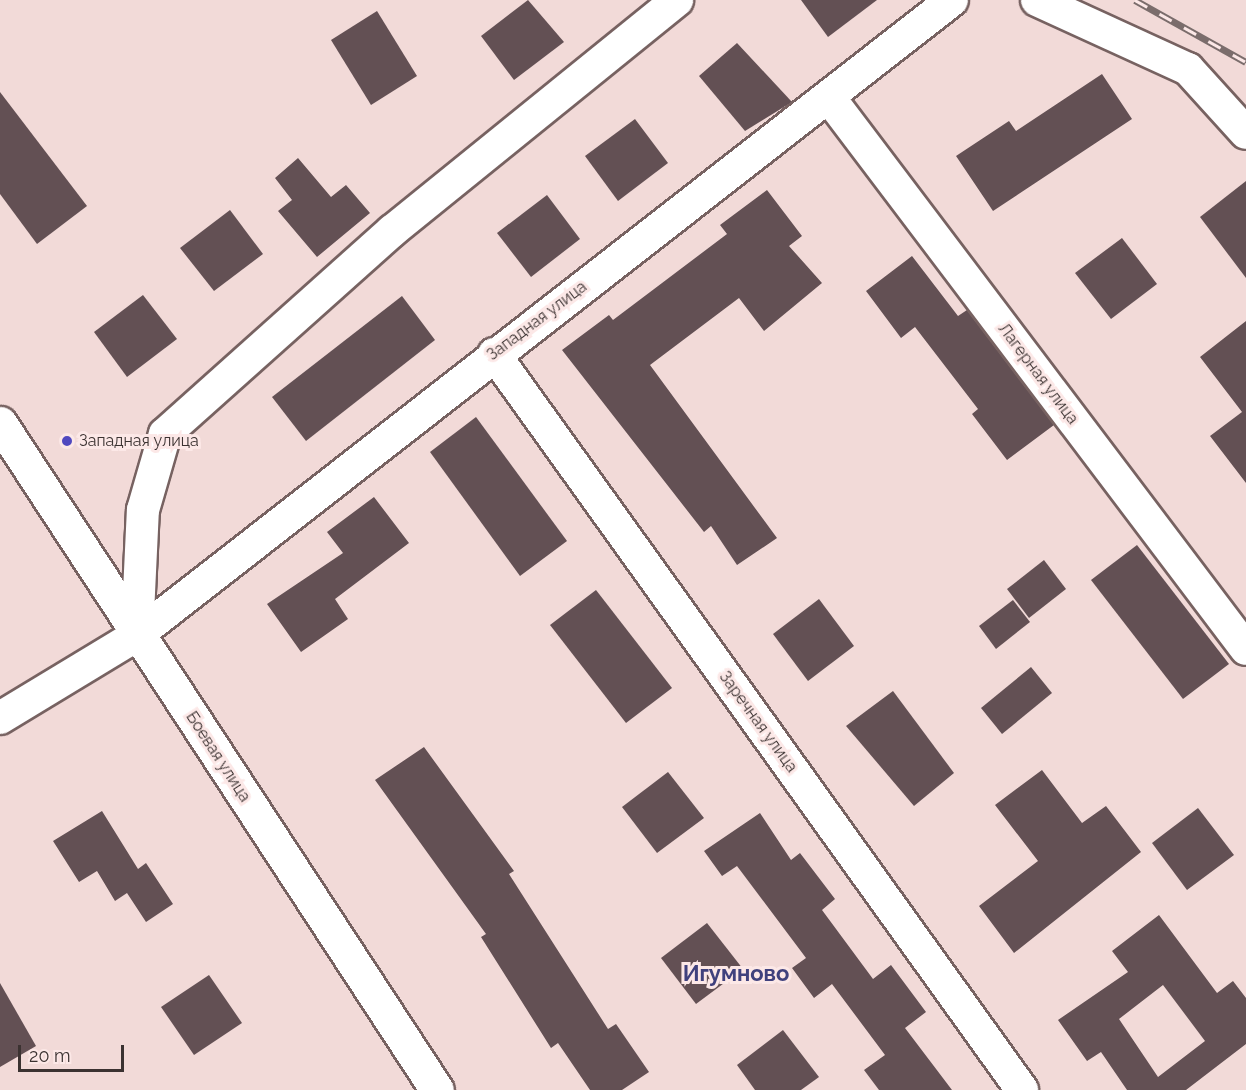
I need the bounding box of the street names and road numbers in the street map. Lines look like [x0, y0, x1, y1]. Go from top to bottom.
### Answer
street label: Западная улица [483, 277, 591, 365]
street label: Лагерная улица [994, 320, 1082, 428]
street label: Заречная улица [715, 668, 801, 776]
street label: Боевая улица [182, 708, 254, 806]

